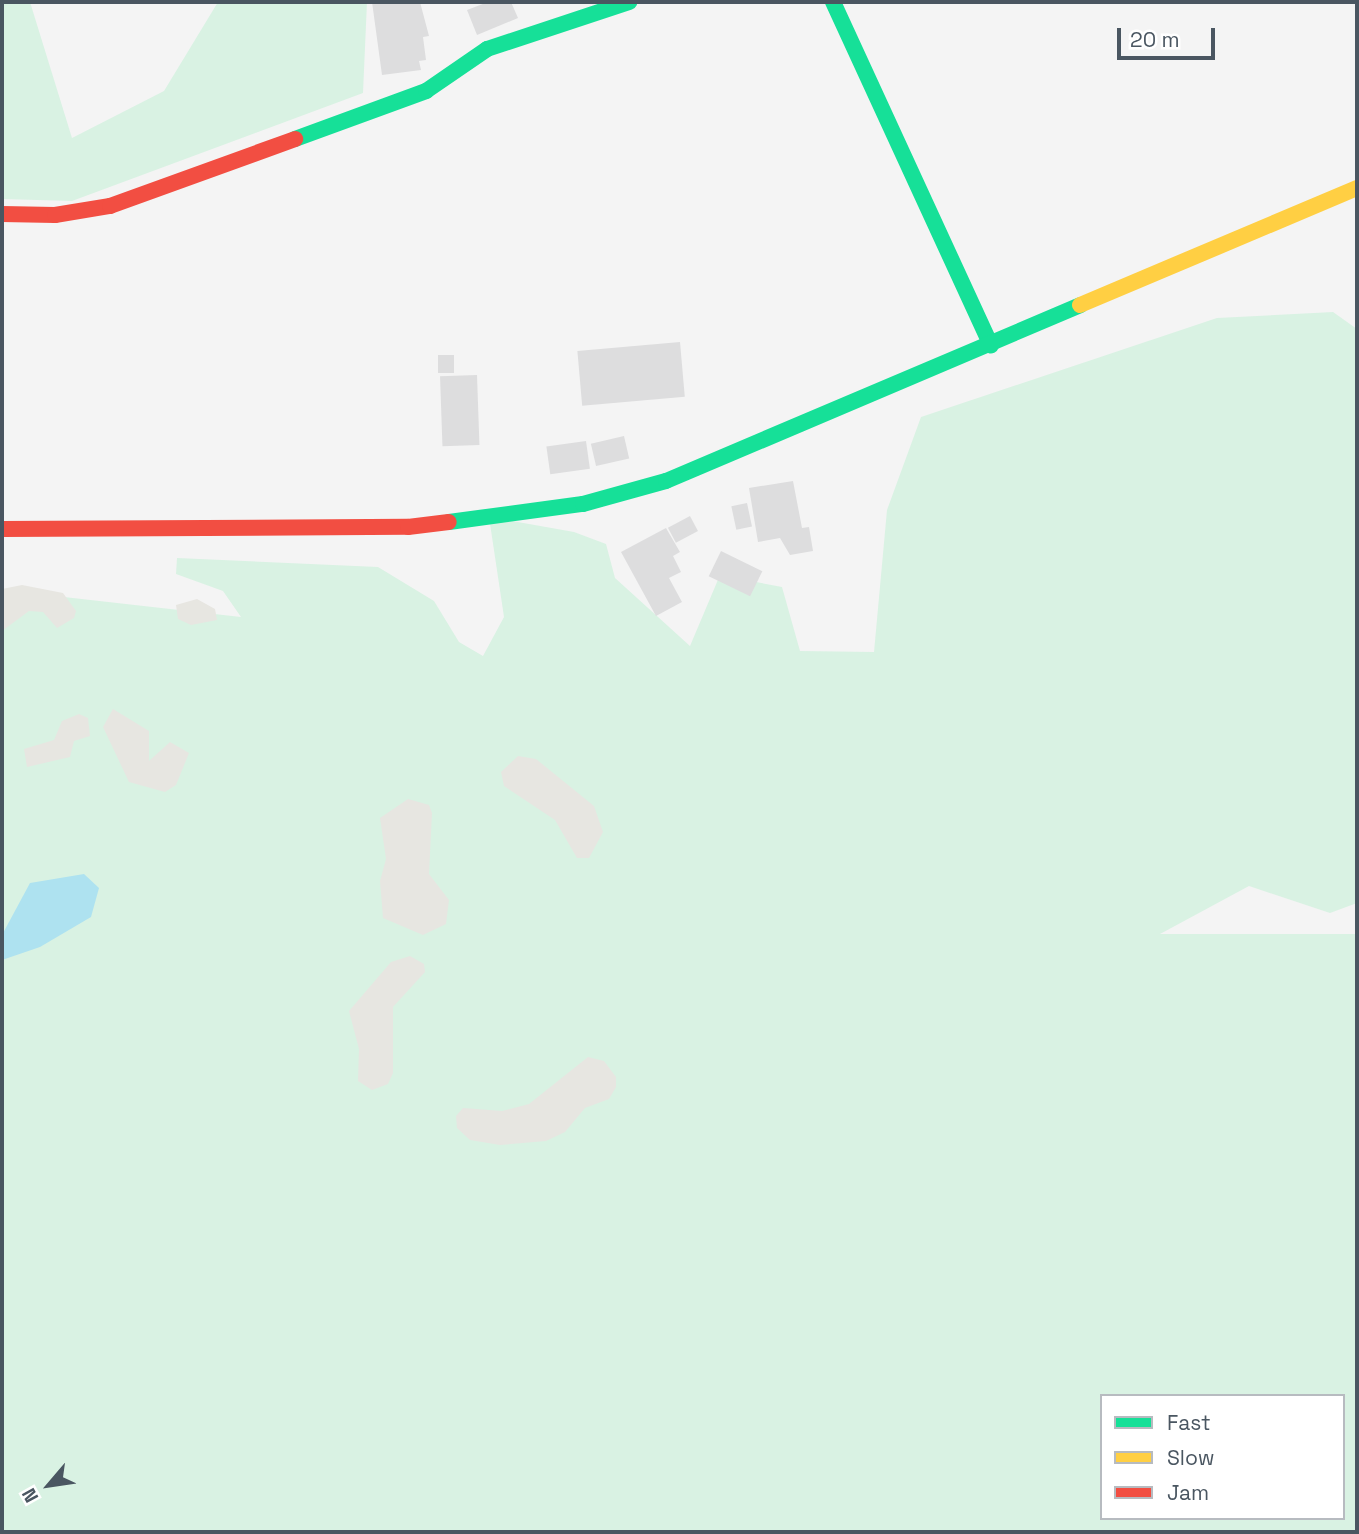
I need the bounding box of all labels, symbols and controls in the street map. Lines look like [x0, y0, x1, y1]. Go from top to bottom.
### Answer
scale bar [1121, 14, 1219, 58]
text: 20 m [1130, 26, 1180, 53]
legend [1100, 1394, 1345, 1520]
text: Fast [1167, 1409, 1211, 1436]
text: Slow [1167, 1444, 1215, 1471]
north arrow [14, 1450, 84, 1520]
text: Jam [1167, 1479, 1209, 1506]
text: N [16, 1484, 44, 1507]

